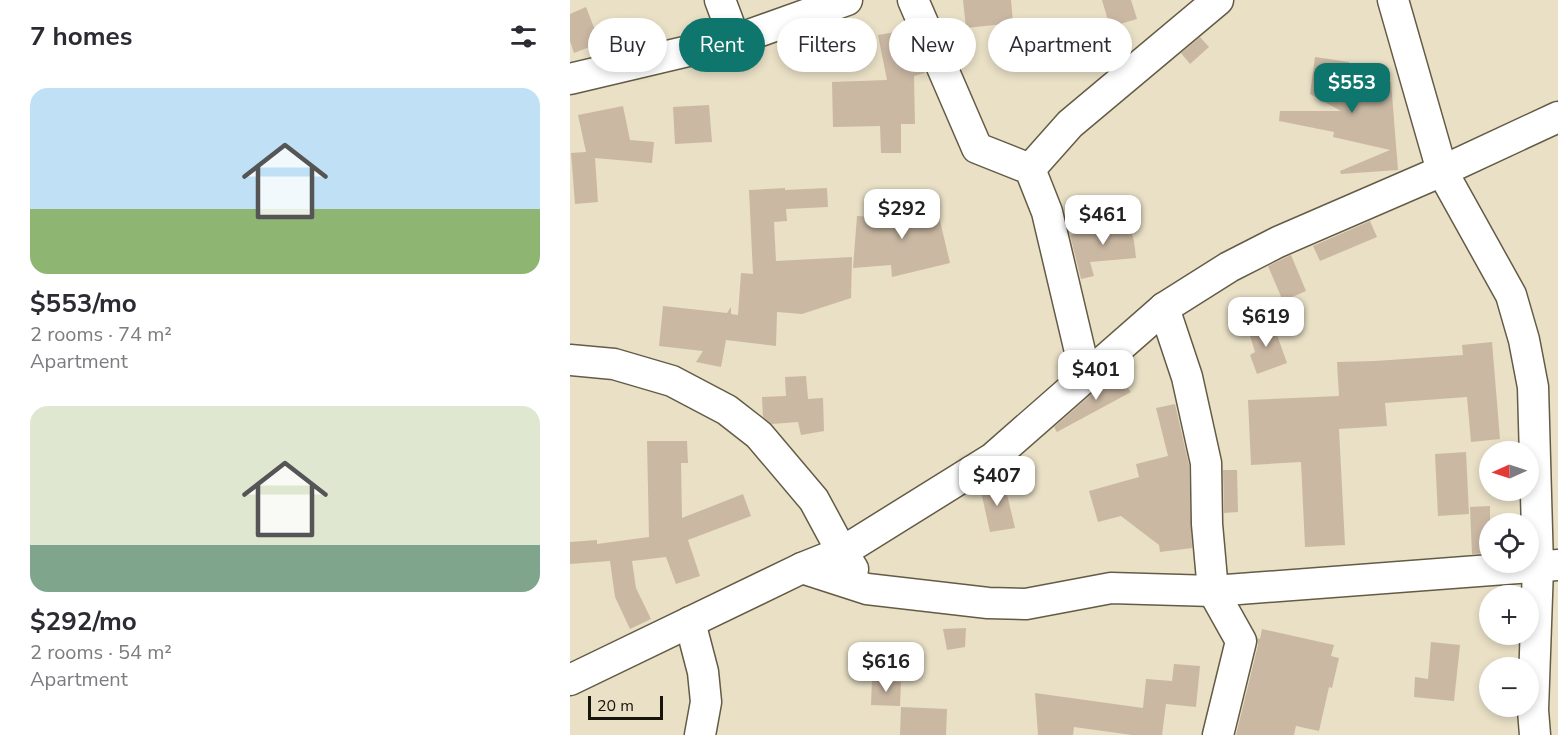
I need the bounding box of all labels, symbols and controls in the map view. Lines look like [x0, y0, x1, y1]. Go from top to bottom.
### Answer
chip: Buy [588, 18, 667, 72]
chip: Rent [679, 18, 765, 72]
chip: Filters [777, 18, 877, 72]
chip: New [889, 18, 976, 72]
chip: Apartment [988, 18, 1132, 72]
text: 7 homes [30, 19, 132, 54]
icon: filters [507, 20, 540, 53]
pin: $553 [1316, 63, 1388, 114]
text: $553 [1328, 69, 1376, 96]
icon: home [231, 127, 339, 235]
pin: $292 [866, 189, 938, 240]
text: $292 [878, 195, 926, 222]
pin: $461 [1067, 195, 1139, 246]
text: $461 [1079, 201, 1127, 228]
text: $553/mo [30, 286, 137, 321]
pin: $619 [1230, 297, 1302, 348]
text: $619 [1242, 303, 1290, 330]
text: 2 rooms · 74 m² [30, 321, 172, 348]
text: Apartment [30, 348, 128, 375]
pin: $401 [1060, 350, 1132, 401]
text: $401 [1072, 356, 1120, 383]
north arrow [1479, 441, 1539, 501]
map controls [1479, 441, 1539, 717]
icon: home [231, 445, 339, 553]
pin: $407 [961, 456, 1033, 507]
text: $407 [973, 462, 1021, 489]
button: locate [1479, 513, 1539, 573]
button: + [1479, 585, 1539, 645]
text: $292/mo [30, 604, 137, 639]
text: 2 rooms · 54 m² [30, 639, 172, 666]
pin: $616 [850, 642, 922, 693]
text: $616 [862, 648, 910, 675]
button: − [1479, 657, 1539, 717]
text: Apartment [30, 666, 128, 693]
scale bar [588, 693, 663, 720]
text: 20 m [597, 695, 634, 717]

